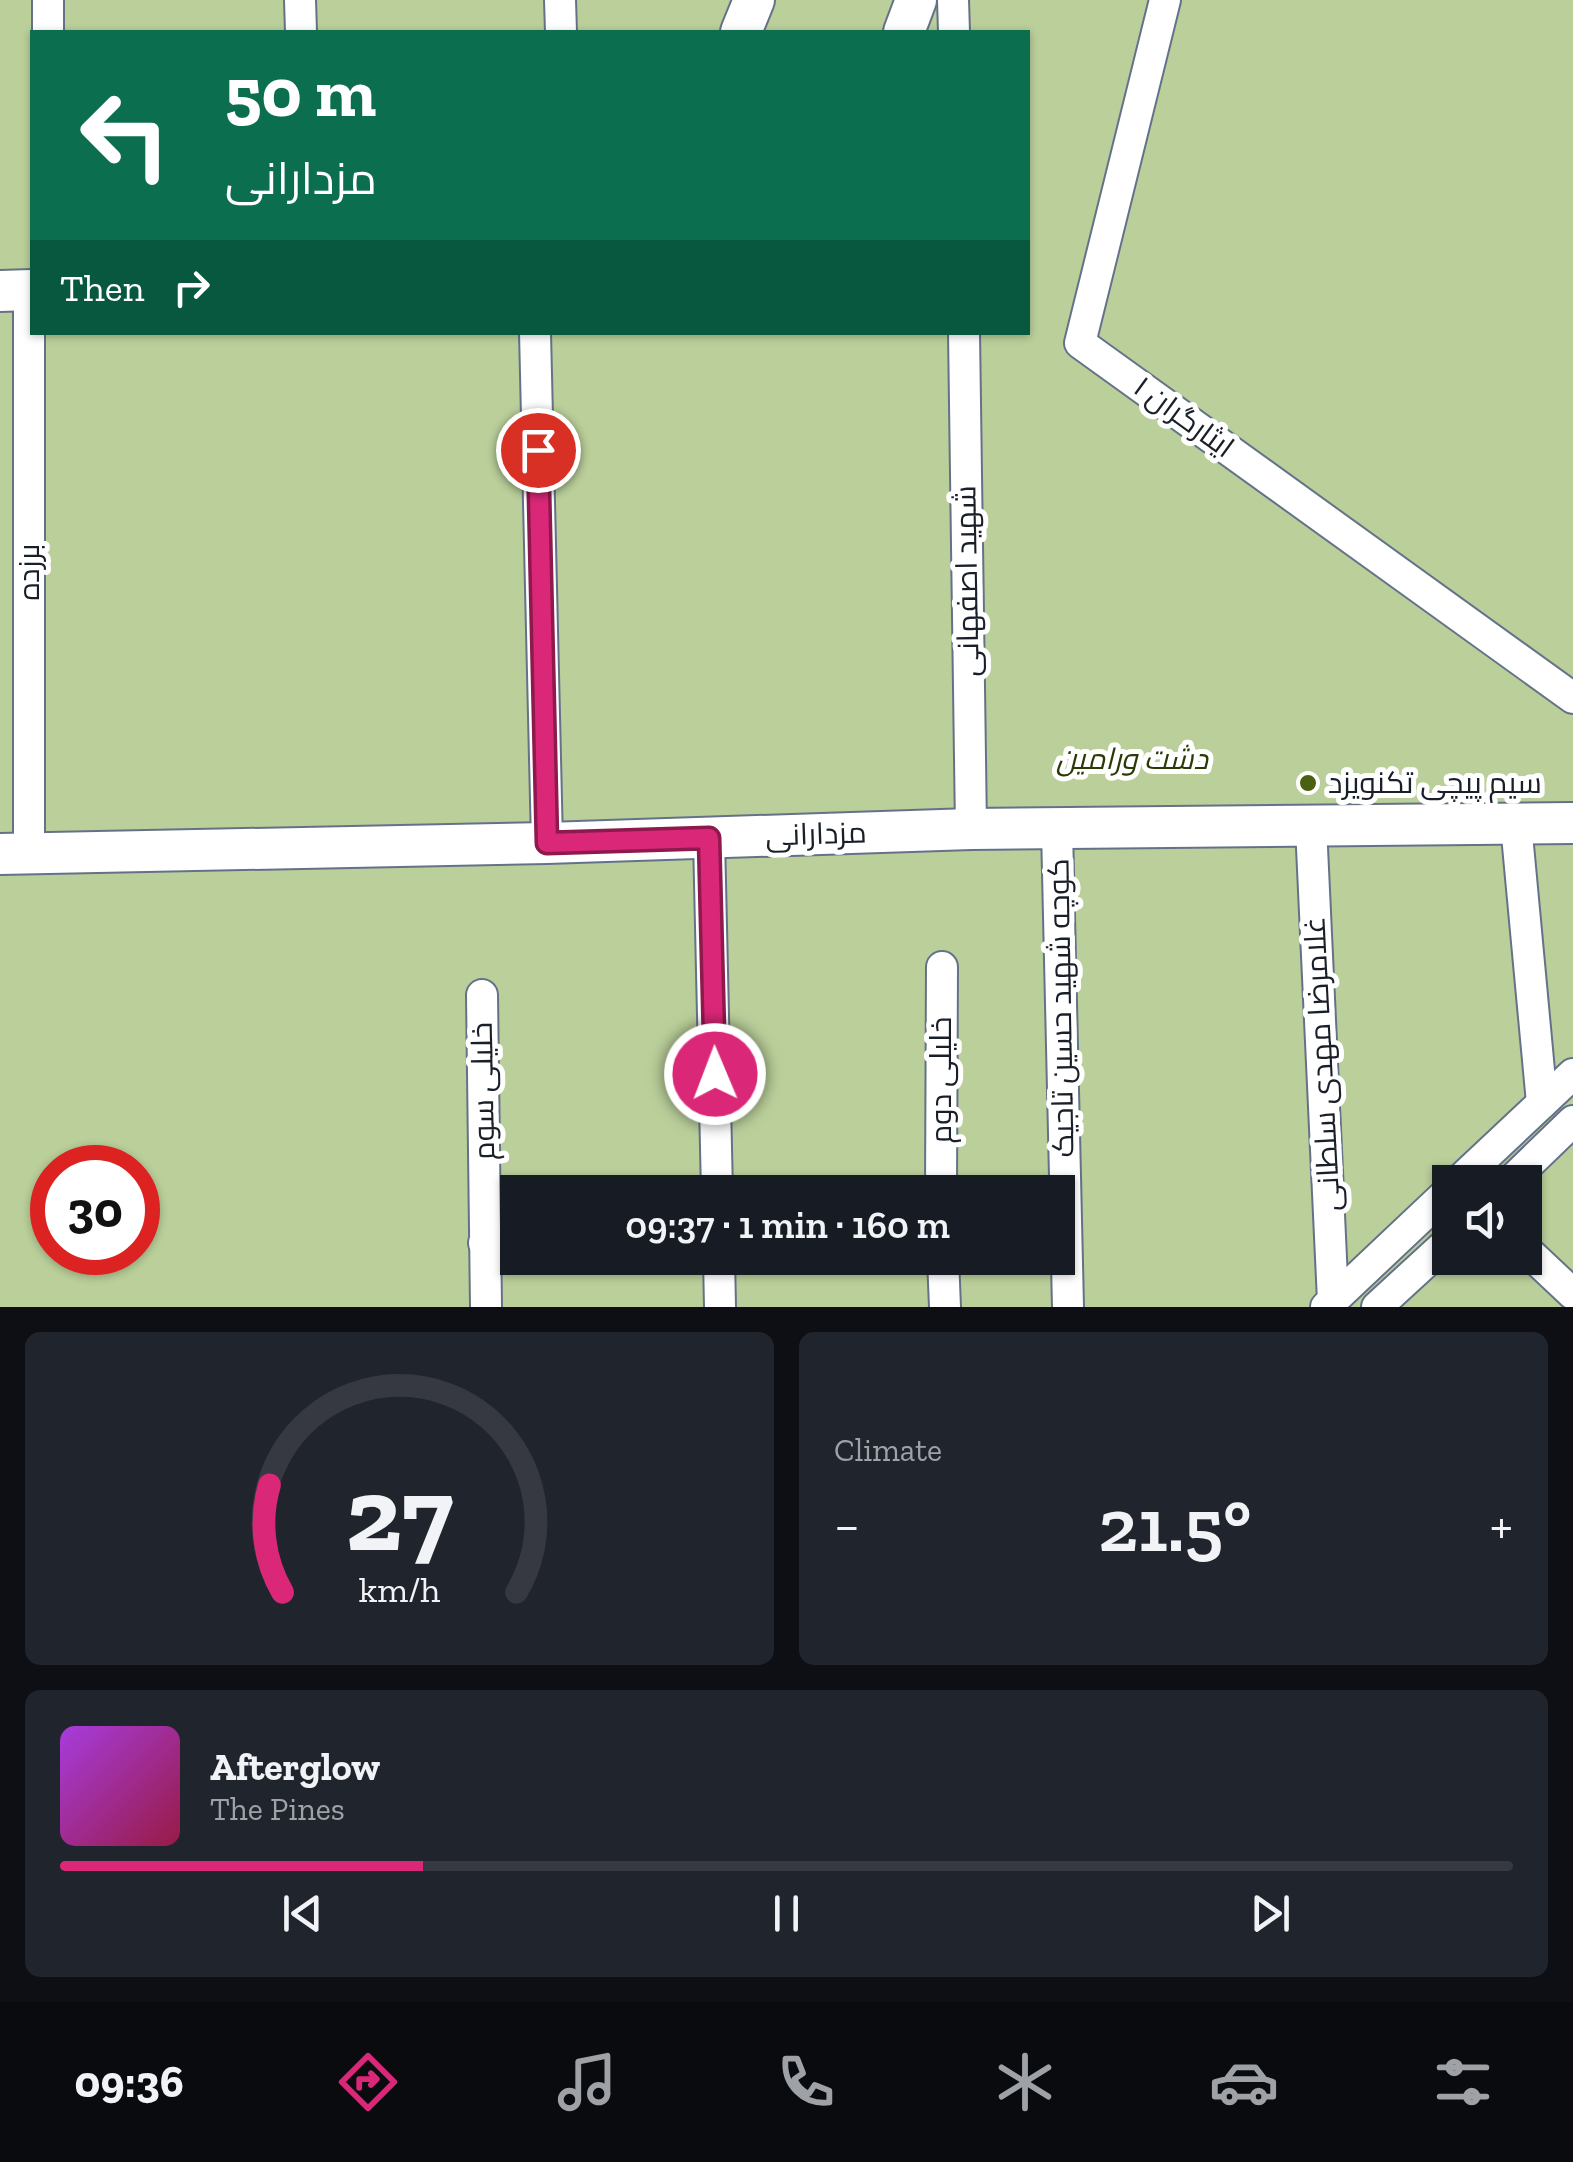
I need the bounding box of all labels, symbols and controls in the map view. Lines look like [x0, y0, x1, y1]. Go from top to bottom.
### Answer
text: 50 m [225, 50, 376, 134]
icon: left [60, 70, 190, 200]
text: مزدارانی [225, 152, 377, 206]
icon: right [164, 260, 219, 315]
text: Then [60, 265, 144, 311]
street label: ایثارگران ۱ [1127, 369, 1241, 465]
pin [496, 408, 581, 493]
icon: arrive [511, 423, 566, 478]
street label: شهید اصفهانی [947, 485, 987, 677]
street label: برزده [11, 544, 47, 600]
park label: دشت ورامین [1056, 741, 1209, 777]
place label: سیم پیچی تکنویزد [1328, 765, 1542, 803]
marker: سیم پیچی تکنویزد [1297, 772, 1319, 794]
street label: مزدارانی [765, 814, 867, 854]
street label: کوچه شهید حسین تاجیک [1040, 858, 1083, 1158]
street label: غلامرضا مهدی سلطانی [1296, 916, 1348, 1212]
street label: خلیلی دوم [923, 1017, 961, 1143]
street label: خلیلی سوم [464, 1022, 504, 1160]
position arrow [663, 1022, 767, 1126]
speed limit sign: 30 [30, 1145, 160, 1275]
map controls [1432, 1165, 1542, 1275]
button: sound [1432, 1165, 1542, 1275]
text: 09:37 · 1 min · 160 m [625, 1202, 950, 1248]
text: Climate [834, 1431, 942, 1469]
text: 27 [346, 1452, 453, 1577]
text: 21.5° [1098, 1480, 1251, 1570]
text: − [834, 1492, 860, 1558]
text: + [1490, 1492, 1513, 1558]
text: km/h [359, 1568, 440, 1611]
text: Afterglow [210, 1744, 380, 1790]
text: The Pines [210, 1790, 345, 1828]
icon: previous [275, 1886, 330, 1941]
icon: pause [759, 1886, 814, 1941]
icon: next [1243, 1886, 1298, 1941]
icon: directions [333, 2047, 403, 2117]
icon: music [552, 2047, 622, 2117]
icon: phone [771, 2047, 841, 2117]
icon: climate [990, 2047, 1060, 2117]
icon: car [1209, 2047, 1279, 2117]
icon: filters [1428, 2047, 1498, 2117]
text: 09:36 [75, 2055, 184, 2109]

